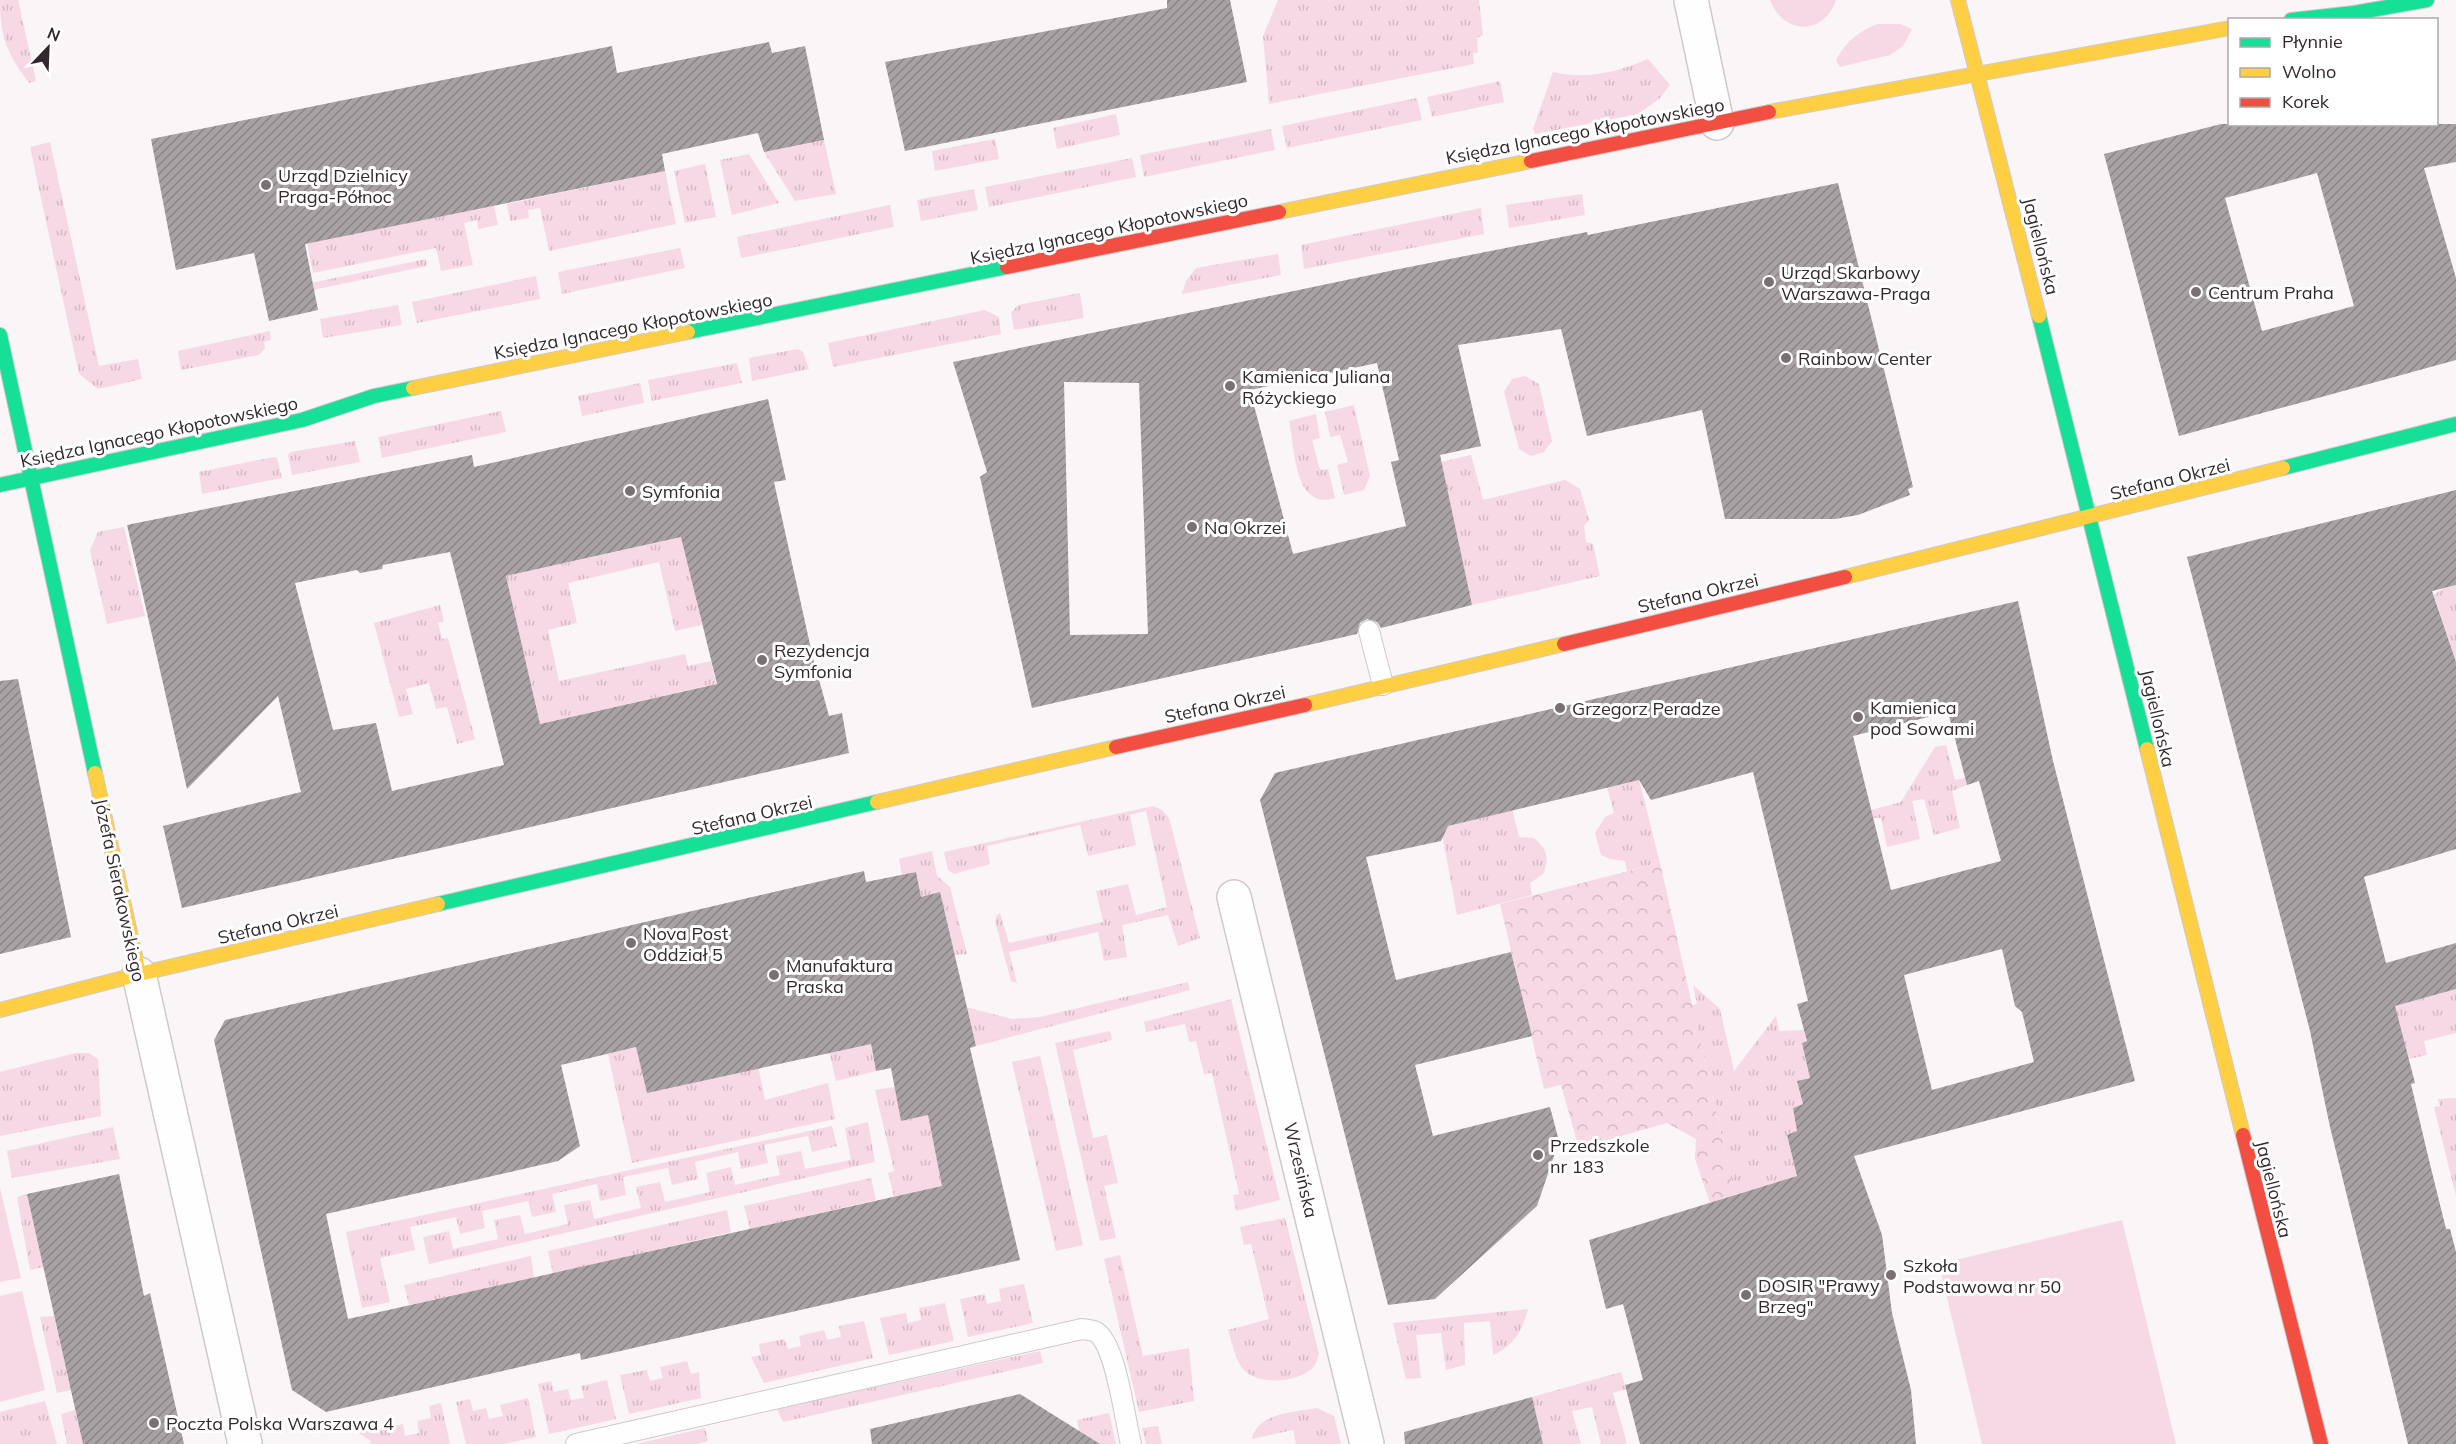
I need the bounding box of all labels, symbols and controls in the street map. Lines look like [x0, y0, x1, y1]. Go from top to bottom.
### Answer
north arrow [18, 18, 78, 78]
legend [2228, 18, 2438, 126]
text: N [44, 23, 63, 46]
text: Płynnie [2282, 30, 2343, 53]
text: Wolno [2282, 60, 2336, 83]
text: Korek [2282, 90, 2330, 113]
street label: Księdza Ignacego Kłopotowskiego [1444, 93, 1726, 169]
place label: Urząd Dzielnicy Praga-Północ [278, 164, 408, 208]
marker: Urząd Dzielnicy Praga-Północ [259, 178, 273, 192]
street label: Księdza Ignacego Kłopotowskiego [968, 188, 1250, 270]
street label: Jagiellońska [2018, 195, 2064, 297]
place label: Urząd Skarbowy Warszawa-Praga [1781, 261, 1930, 305]
marker: Urząd Skarbowy Warszawa-Praga [1762, 275, 1776, 289]
place label: Centrum Praha [2208, 281, 2334, 304]
marker: Centrum Praha [2189, 285, 2203, 299]
street label: Księdza Ignacego Kłopotowskiego [492, 288, 774, 364]
place label: Rainbow Center [1798, 347, 1932, 370]
marker: Rainbow Center [1779, 351, 1793, 365]
place label: Kamienica Juliana Różyckiego [1242, 365, 1390, 409]
marker: Kamienica Juliana Różyckiego [1223, 379, 1237, 393]
street label: Księdza Ignacego Kłopotowskiego [18, 391, 300, 473]
street label: Stefana Okrzei [2108, 453, 2232, 505]
place label: Symfonia [642, 480, 720, 503]
marker: Symfonia [623, 484, 637, 498]
place label: Na Okrzei [1204, 516, 1286, 539]
marker: Na Okrzei [1185, 520, 1199, 534]
street label: Stefana Okrzei [1635, 568, 1761, 618]
place label: Rezydencja Symfonia [774, 639, 870, 683]
marker: Rezydencja Symfonia [755, 653, 769, 667]
street label: Jagiellońska [2136, 667, 2180, 769]
street label: Stefana Okrzei [1162, 680, 1288, 728]
place label: Kamienica pod Sowami [1870, 696, 1974, 740]
place label: Grzegorz Peradze [1572, 697, 1721, 720]
marker: Grzegorz Peradze [1553, 701, 1567, 715]
marker: Kamienica pod Sowami [1851, 710, 1865, 724]
street label: Stefana Okrzei [689, 790, 815, 840]
street label: Józefa Sierakowskiego [89, 796, 151, 984]
street label: Stefana Okrzei [215, 899, 341, 949]
place label: Nova Post Oddział 5 [643, 922, 728, 966]
marker: Nova Post Oddział 5 [624, 936, 638, 950]
place label: Manufaktura Praska [786, 954, 893, 998]
marker: Manufaktura Praska [767, 968, 781, 982]
street label: Wrzesińska [1279, 1120, 1323, 1220]
place label: Przedszkole nr 183 [1550, 1134, 1649, 1178]
street label: Jagiellońska [2251, 1138, 2297, 1240]
marker: Przedszkole nr 183 [1531, 1148, 1545, 1162]
place label: Szkoła Podstawowa nr 50 [1903, 1254, 2061, 1298]
marker: Szkoła Podstawowa nr 50 [1884, 1268, 1898, 1282]
place label: DOSIR "Prawy Brzeg" [1758, 1274, 1880, 1318]
marker: DOSIR "Prawy Brzeg" [1739, 1288, 1753, 1302]
place label: Poczta Polska Warszawa 4 [166, 1412, 394, 1435]
marker: Poczta Polska Warszawa 4 [147, 1416, 161, 1430]

